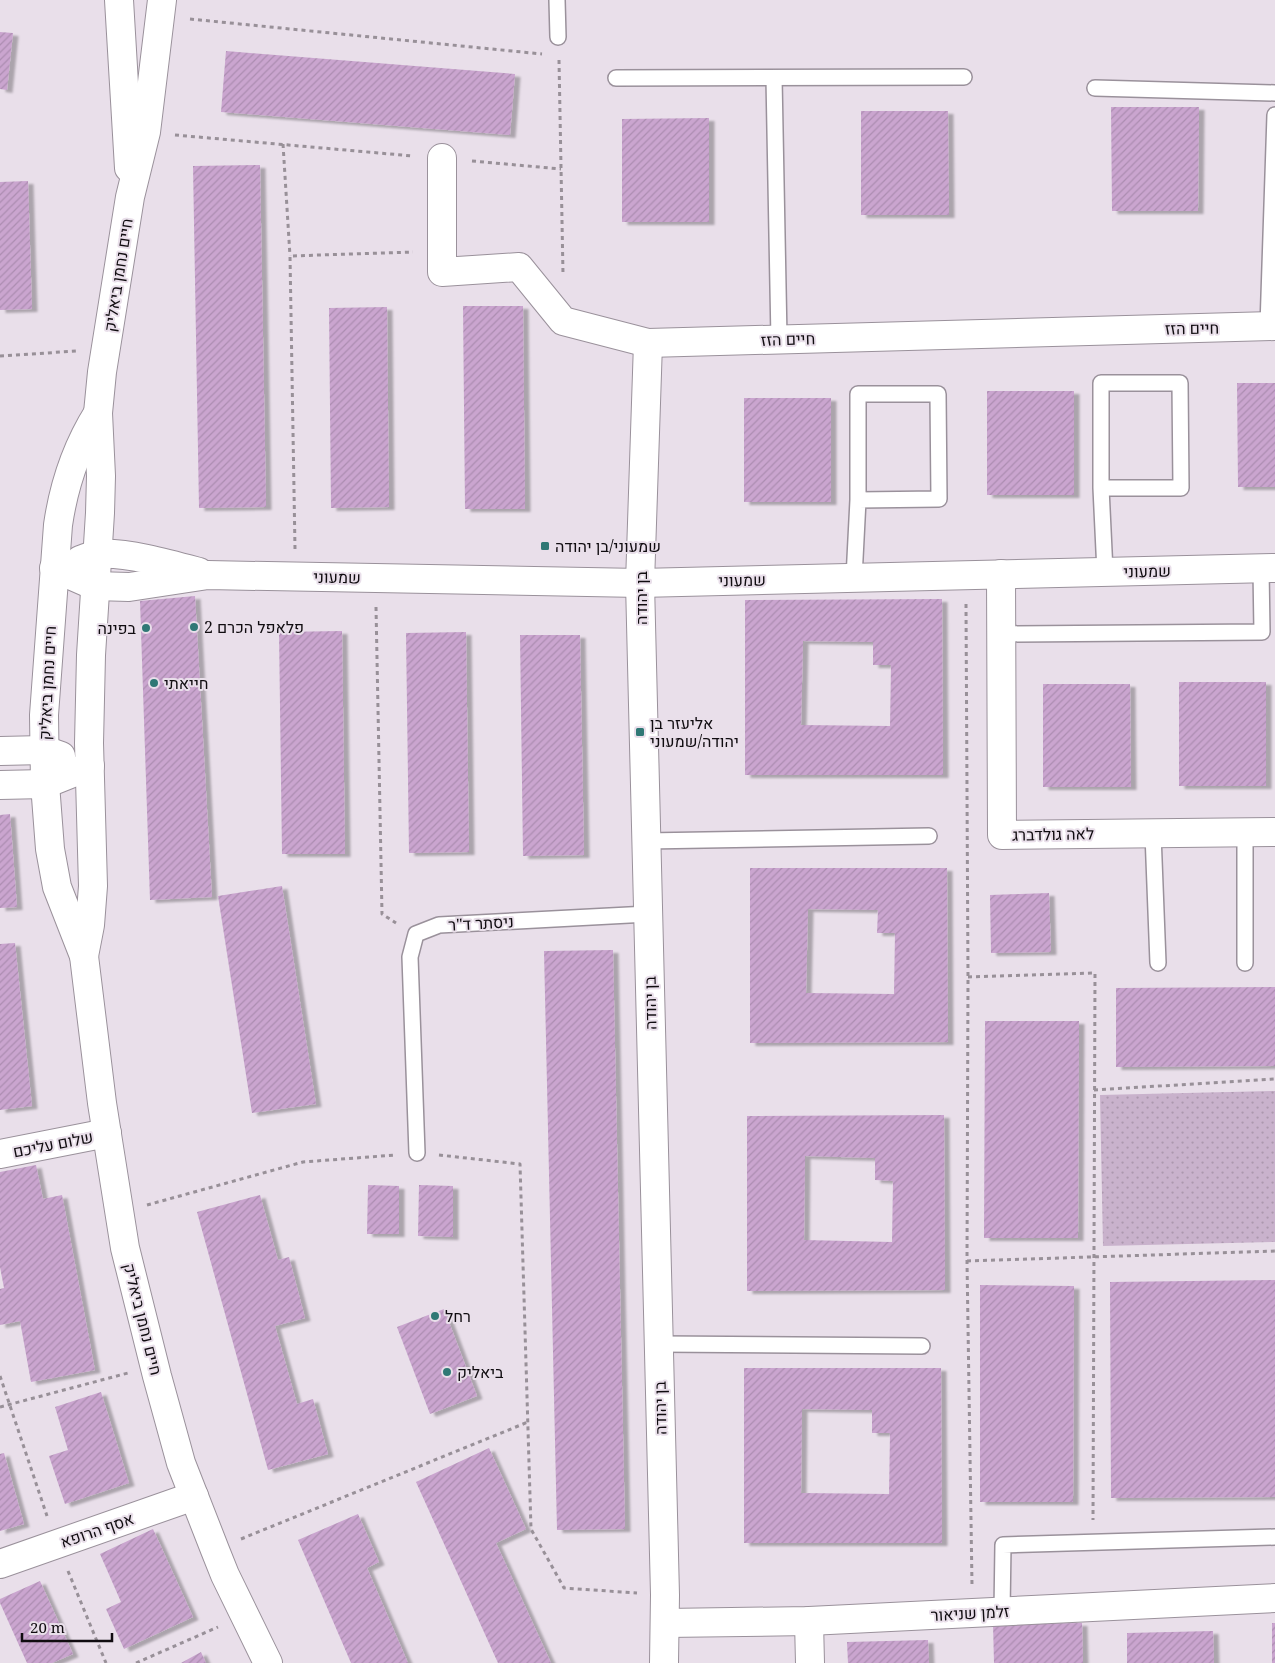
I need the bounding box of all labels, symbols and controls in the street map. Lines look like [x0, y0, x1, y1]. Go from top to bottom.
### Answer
street label: חיים נחמן ביאליק [98, 217, 138, 333]
street label: חיים הזז [1165, 317, 1219, 339]
street label: חיים הזז [760, 327, 816, 351]
place label: שמעוני/בן יהודה [555, 535, 661, 557]
marker: שמעוני/בן יהודה [539, 540, 551, 552]
street label: שמעוני [1123, 560, 1171, 582]
street label: שמעוני [313, 566, 361, 588]
street label: שמעוני [718, 569, 766, 591]
street label: בן יהודה [630, 570, 652, 625]
place label: פלאפל הכרם 2 [204, 616, 304, 638]
place label: בפינה [98, 617, 137, 639]
marker: פלאפל הכרם 2 [188, 621, 200, 633]
marker: בפינה [140, 622, 152, 634]
street label: חיים נחמן ביאליק [33, 625, 61, 741]
place label: חייאתי [164, 672, 208, 694]
marker: חייאתי [148, 677, 160, 689]
place label: אליעזר בן יהודה/שמעוני [650, 712, 739, 752]
marker: אליעזר בן יהודה/שמעוני [634, 726, 646, 738]
street label: לאה גולדברג [1012, 822, 1094, 846]
street label: ניסתר ד"ר [448, 910, 514, 936]
street label: בן יהודה [639, 975, 661, 1030]
street label: שלום עליכם [11, 1125, 95, 1163]
street label: חיים נחמן ביאליק [118, 1261, 168, 1377]
place label: רחל [445, 1305, 471, 1327]
marker: רחל [429, 1310, 441, 1322]
place label: ביאליק [457, 1361, 504, 1383]
marker: ביאליק [441, 1366, 453, 1378]
street label: בן יהודה [649, 1380, 671, 1435]
street label: אסף הרופא [57, 1507, 137, 1553]
street label: זלמן שניאור [930, 1600, 1010, 1626]
scale bar [22, 1610, 112, 1642]
text: 20 m [30, 1617, 65, 1637]

